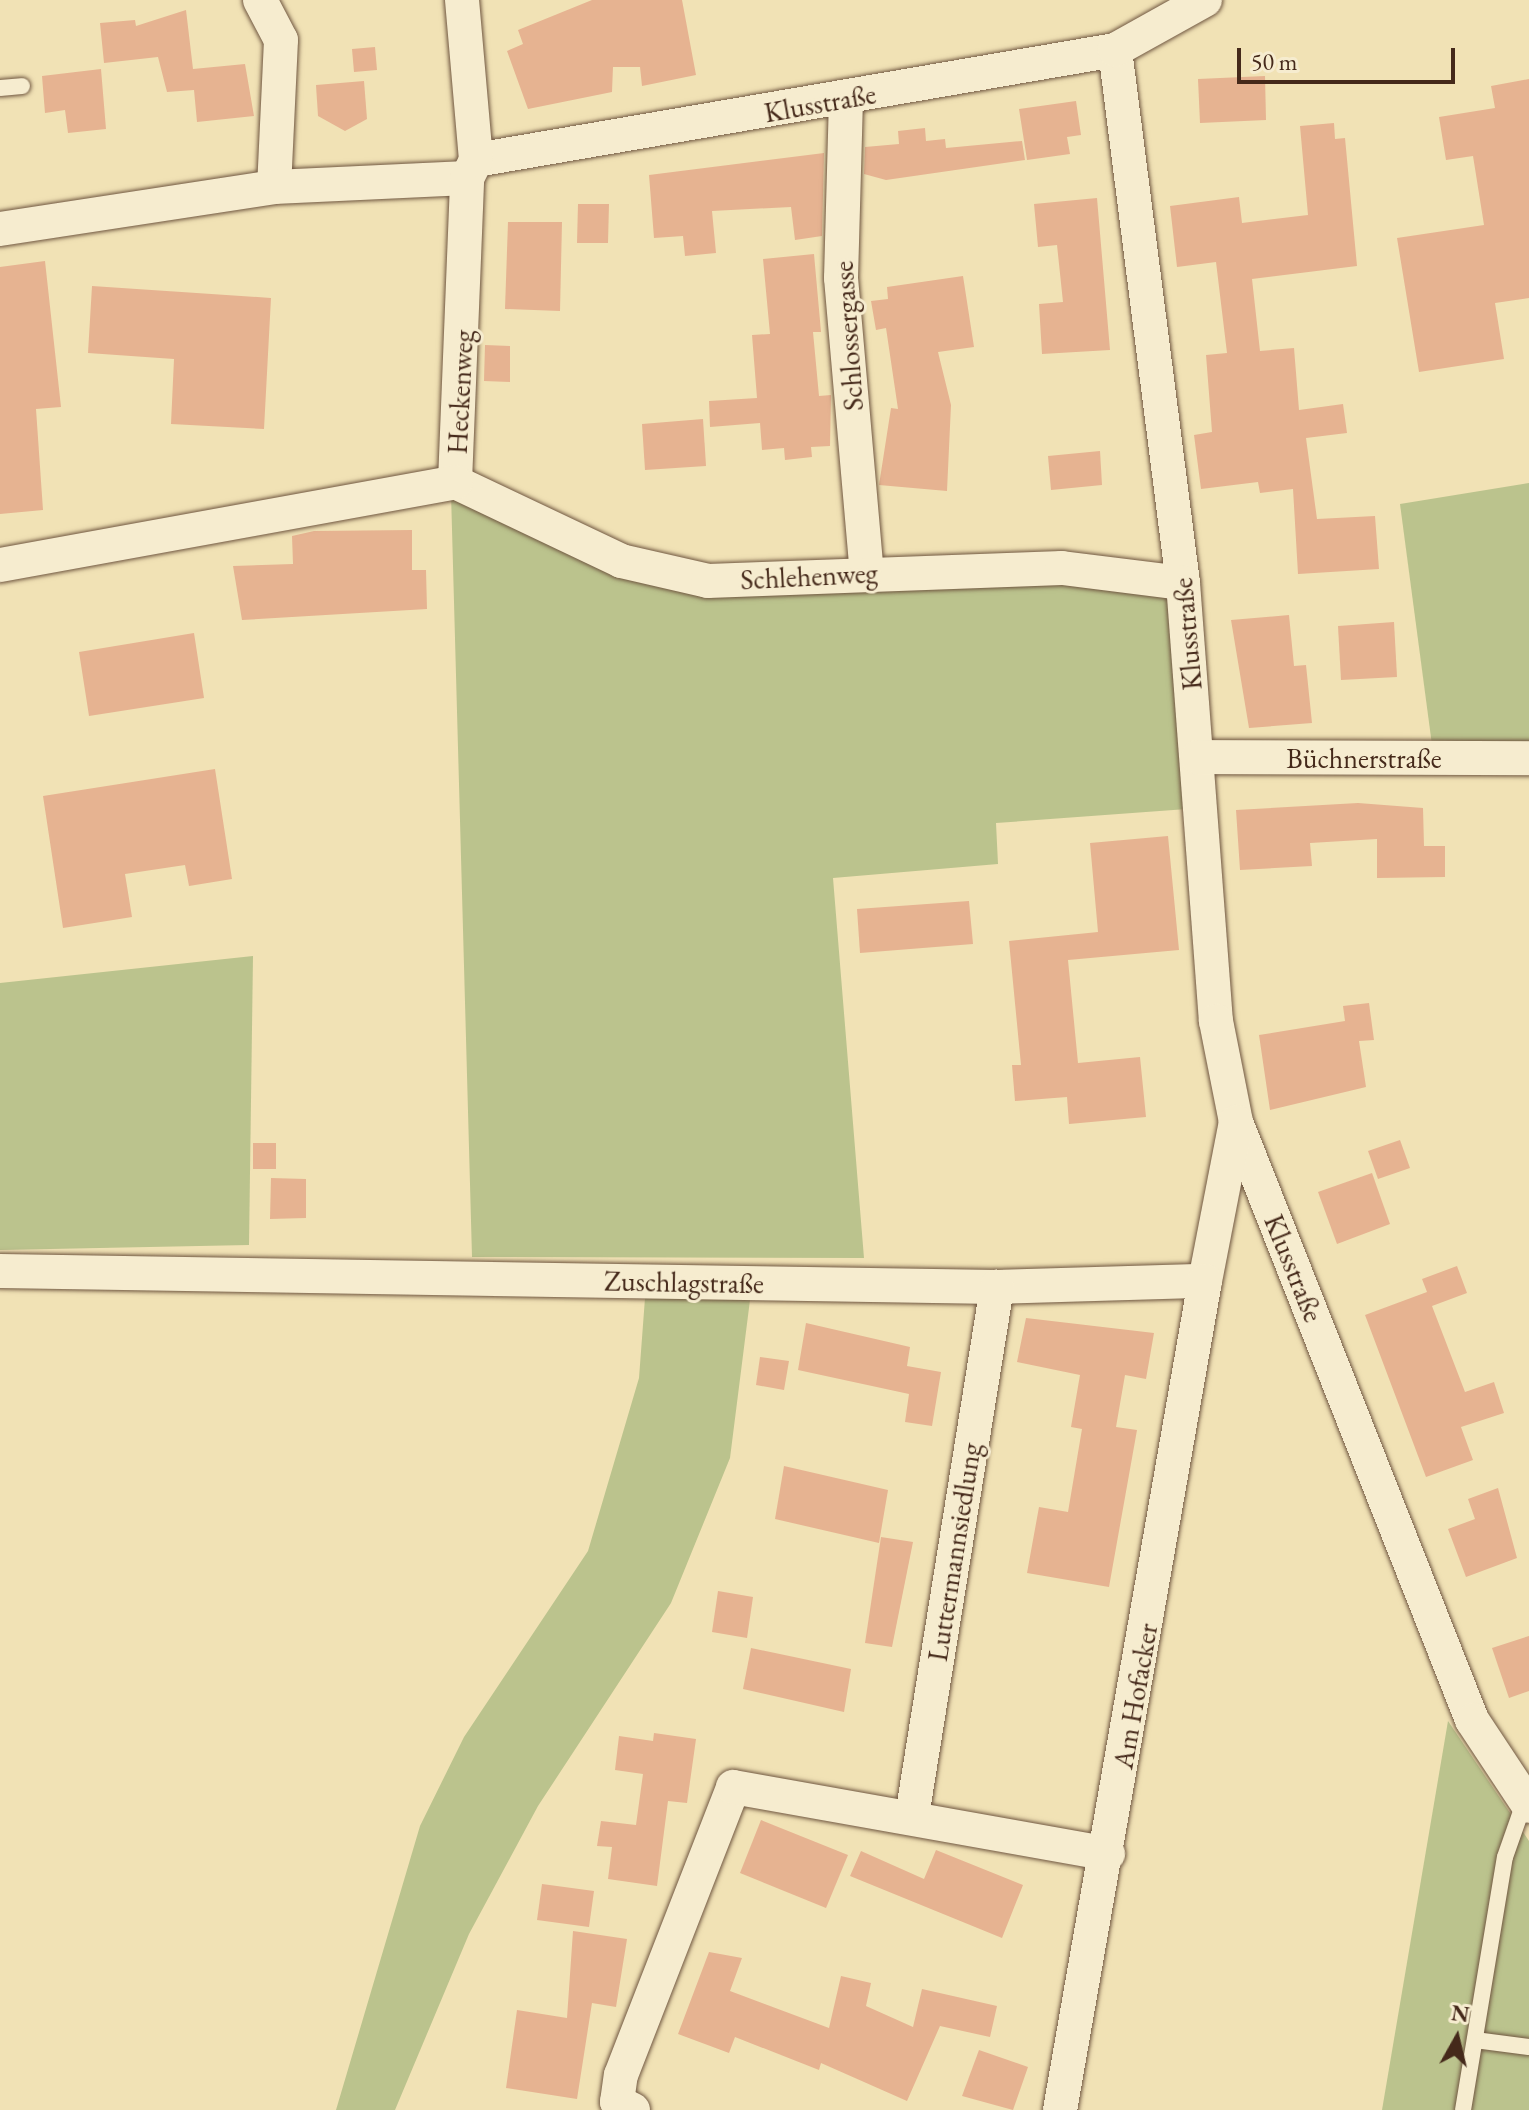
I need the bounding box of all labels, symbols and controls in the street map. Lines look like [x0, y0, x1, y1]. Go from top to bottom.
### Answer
scale bar [1241, 32, 1459, 82]
text: 50 m [1251, 46, 1298, 77]
street label: Klusstraße [761, 77, 879, 129]
street label: Schlossergasse [826, 260, 870, 412]
street label: Heckenweg [440, 329, 480, 455]
street label: Schlehenweg [739, 556, 879, 596]
street label: Klusstraße [1165, 576, 1209, 692]
street label: Büchnerstraße [1286, 741, 1442, 775]
street label: Klusstraße [1257, 1209, 1331, 1327]
street label: Zuschlagstraße [604, 1264, 764, 1300]
street label: Luttermannsiedlung [920, 1440, 988, 1664]
street label: Am Hofacker [1106, 1620, 1164, 1772]
north arrow [1417, 1998, 1497, 2078]
text: N [1450, 1998, 1471, 2029]

